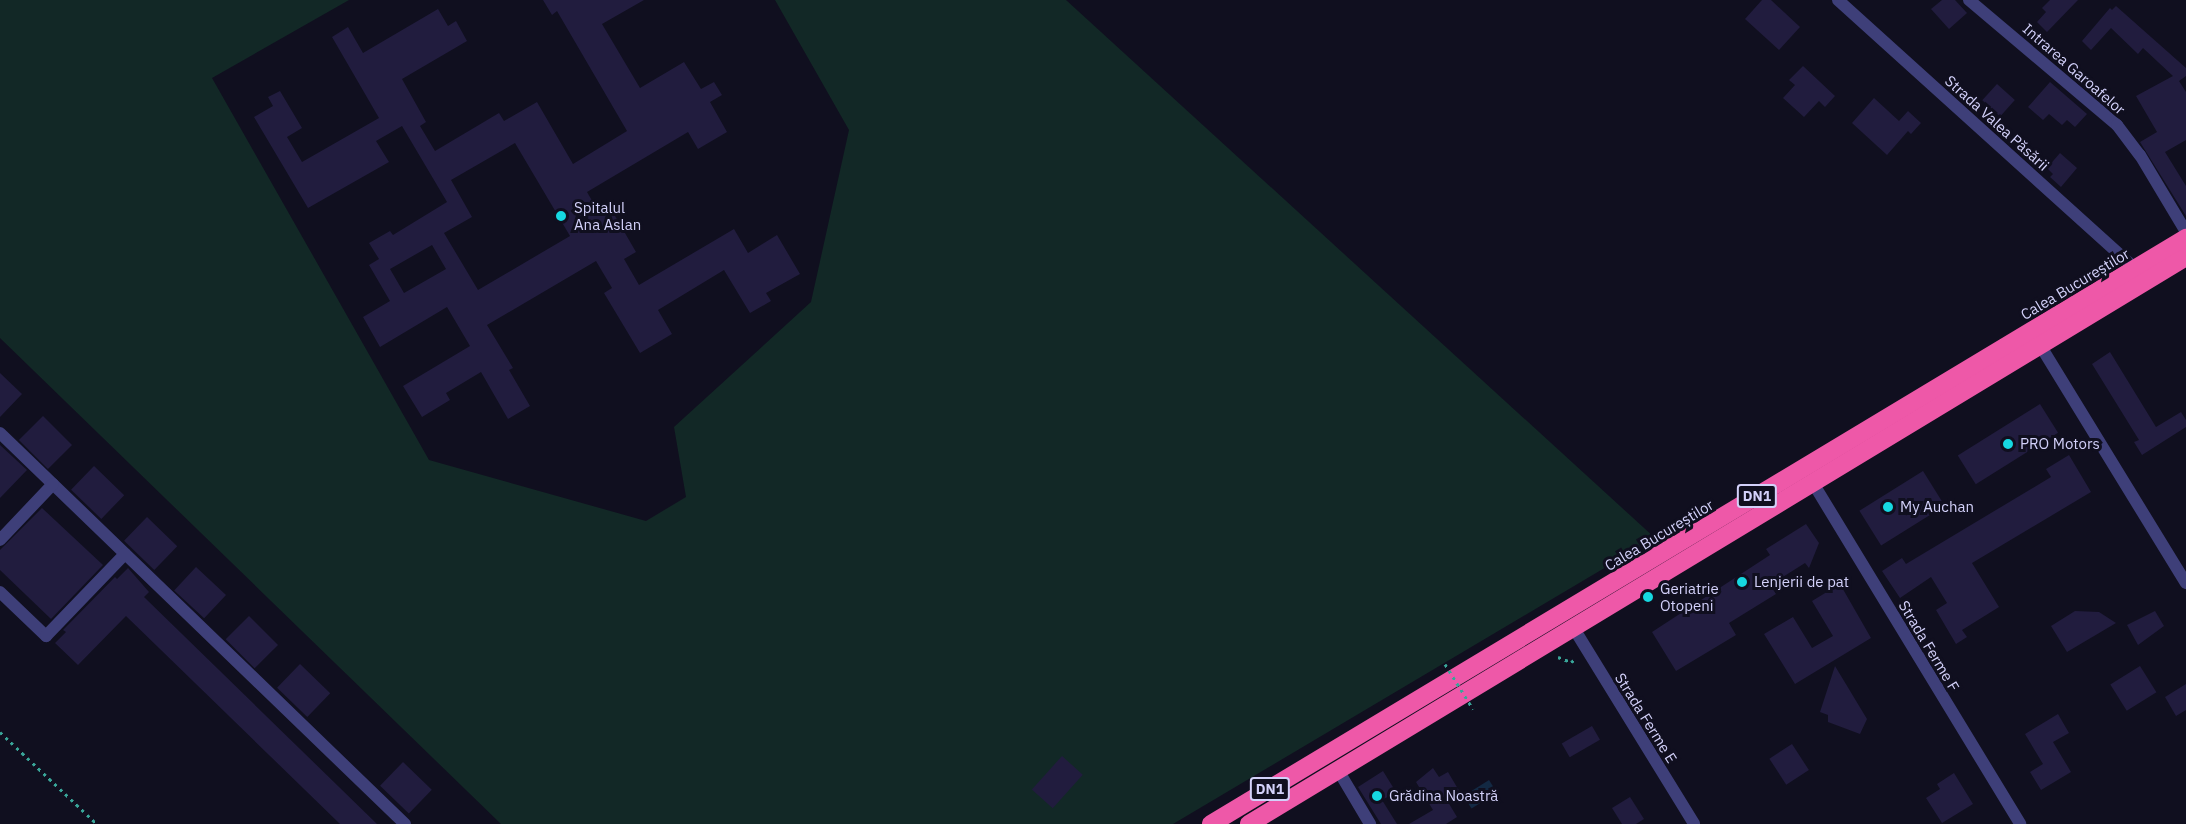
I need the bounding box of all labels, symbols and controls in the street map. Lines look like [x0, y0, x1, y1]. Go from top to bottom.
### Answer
street label: Intrarea Garoafelor [2019, 20, 2129, 118]
street label: Strada Valea Păsării [1941, 72, 2053, 174]
place label: Spitalul Ana Aslan [574, 198, 641, 233]
marker: Spitalul Ana Aslan [552, 207, 570, 225]
street label: Calea Bucureștilor [2017, 244, 2133, 324]
place label: PRO Motors [2020, 435, 2100, 453]
marker: PRO Motors [2001, 437, 2015, 451]
road number: DN1 [1736, 485, 1778, 507]
street label: Calea Bucureștilor [1601, 495, 1717, 575]
place label: My Auchan [1900, 498, 1974, 516]
marker: My Auchan [1881, 500, 1895, 514]
place label: Lenjerii de pat [1754, 573, 1849, 591]
marker: Lenjerii de pat [1735, 575, 1749, 589]
place label: Geriatrie Otopeni [1660, 579, 1719, 614]
marker: Geriatrie Otopeni [1641, 590, 1655, 604]
street label: Strada Ferme F [1895, 597, 1963, 695]
street label: Strada Ferme E [1611, 670, 1681, 766]
road number: DN1 [1249, 778, 1291, 800]
place label: Grădina Noastră [1389, 787, 1498, 805]
marker: Grădina Noastră [1370, 789, 1384, 803]

